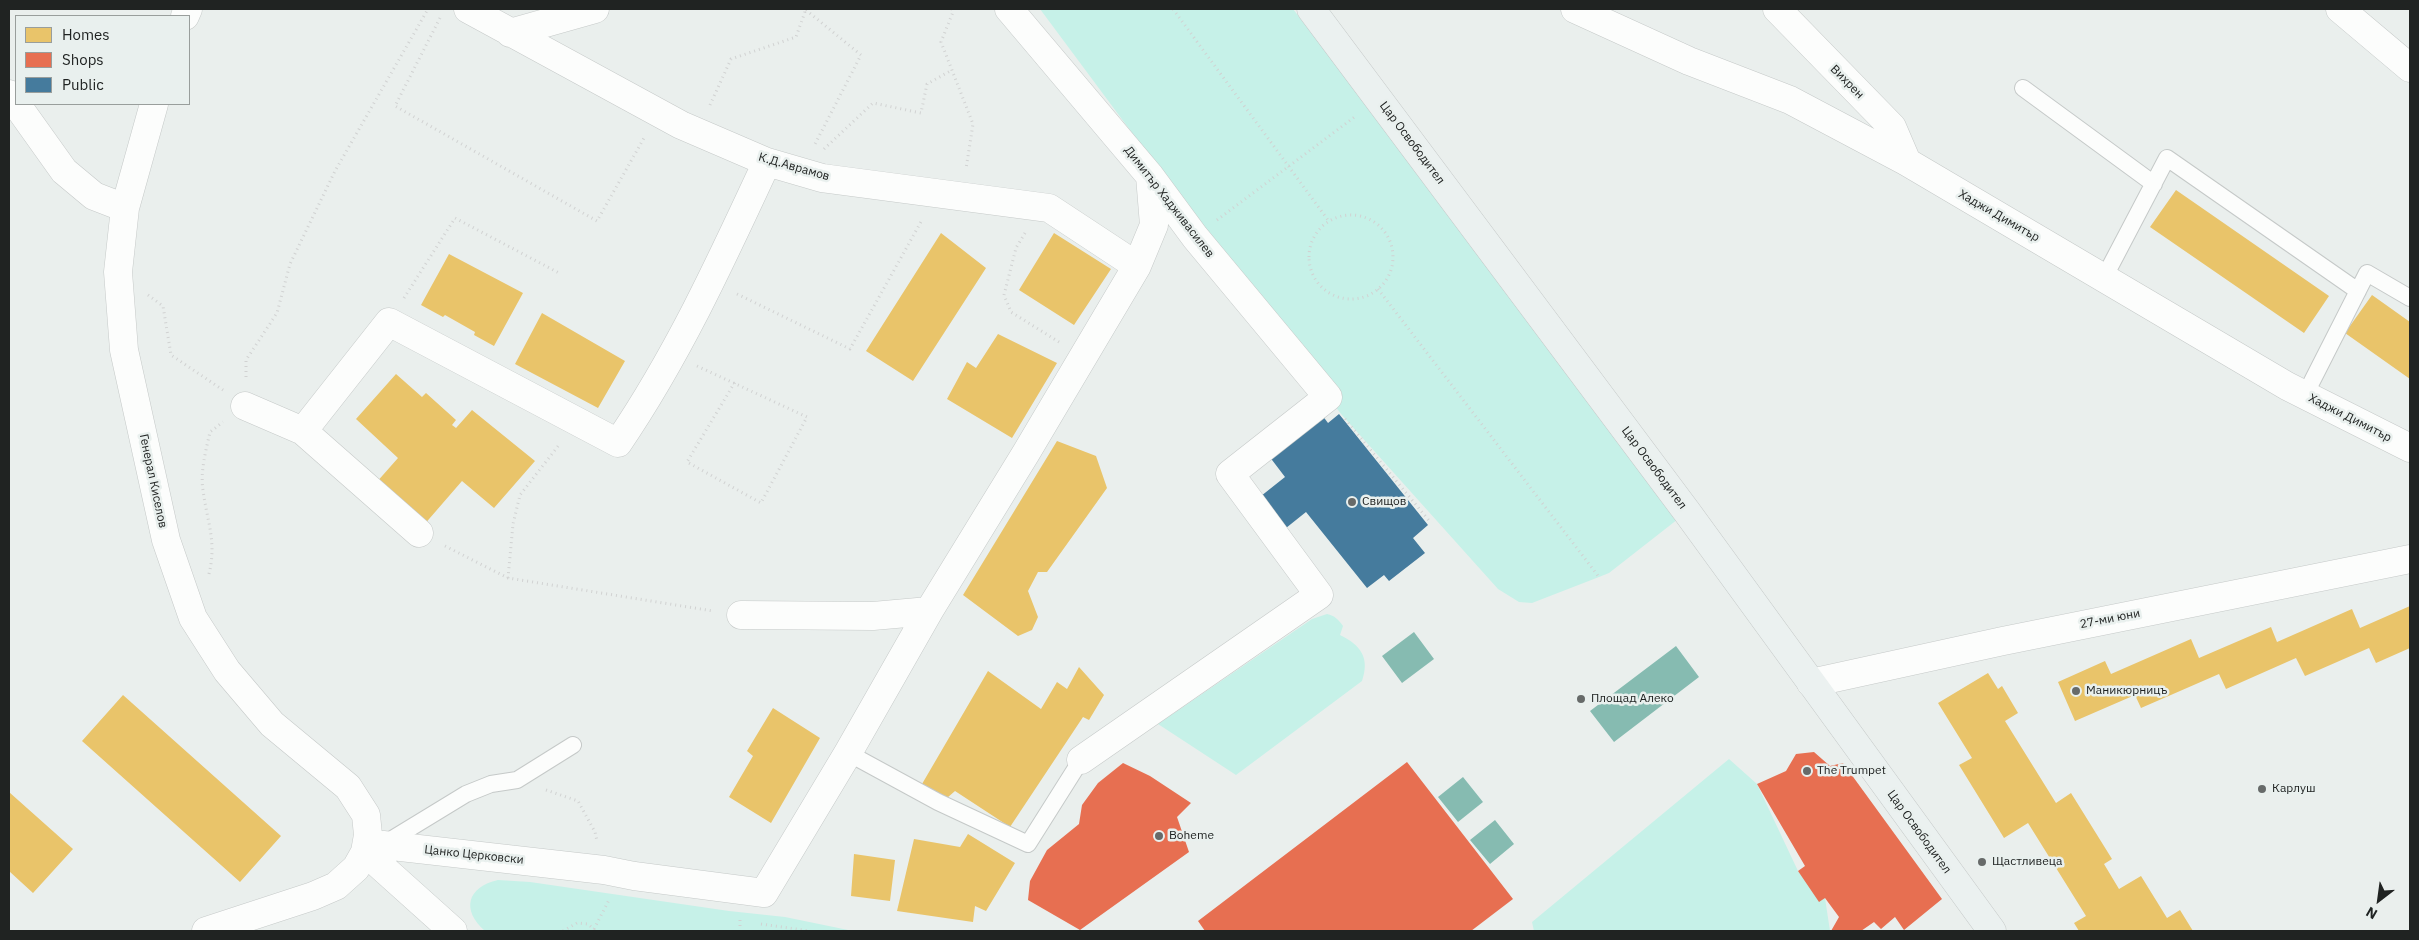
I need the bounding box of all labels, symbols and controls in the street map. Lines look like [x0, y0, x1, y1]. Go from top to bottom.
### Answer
legend [15, 15, 190, 105]
text: Homes [62, 25, 110, 44]
text: Shops [62, 50, 104, 69]
street label: Вихрен [1827, 62, 1867, 102]
text: Public [62, 75, 104, 94]
street label: Цар Освободител [1376, 99, 1448, 187]
street label: Димитър Хадживасилев [1121, 143, 1217, 261]
street label: К.Д.Аврамов [757, 150, 831, 184]
street label: Хаджи Димитър [1956, 187, 2042, 245]
street label: Хаджи Димитър [2306, 391, 2394, 445]
street label: Цар Освободител [1618, 424, 1690, 512]
street label: Генерал Киселов [136, 433, 170, 529]
place label: Свищов [1362, 495, 1407, 509]
marker: Свищов [1346, 496, 1358, 508]
street label: 27-ми юни [2079, 606, 2141, 632]
place label: Маникюрницъ [2086, 684, 2167, 698]
marker: Маникюрницъ [2070, 685, 2082, 697]
place label: Площад Алеко [1591, 692, 1674, 706]
marker: Площад Алеко [1575, 693, 1587, 705]
place label: The Trumpet [1817, 764, 1886, 778]
marker: The Trumpet [1801, 765, 1813, 777]
place label: Карлуш [2272, 782, 2316, 796]
marker: Карлуш [2256, 783, 2268, 795]
street label: Цар Освободител [1884, 788, 1954, 876]
place label: Boheme [1169, 829, 1214, 843]
marker: Boheme [1153, 830, 1165, 842]
street label: Цанко Церковски [424, 843, 524, 867]
place label: Щастливеца [1992, 855, 2062, 869]
marker: Щастливеца [1976, 856, 1988, 868]
north arrow [2354, 875, 2404, 925]
text: N [2363, 903, 2380, 923]

